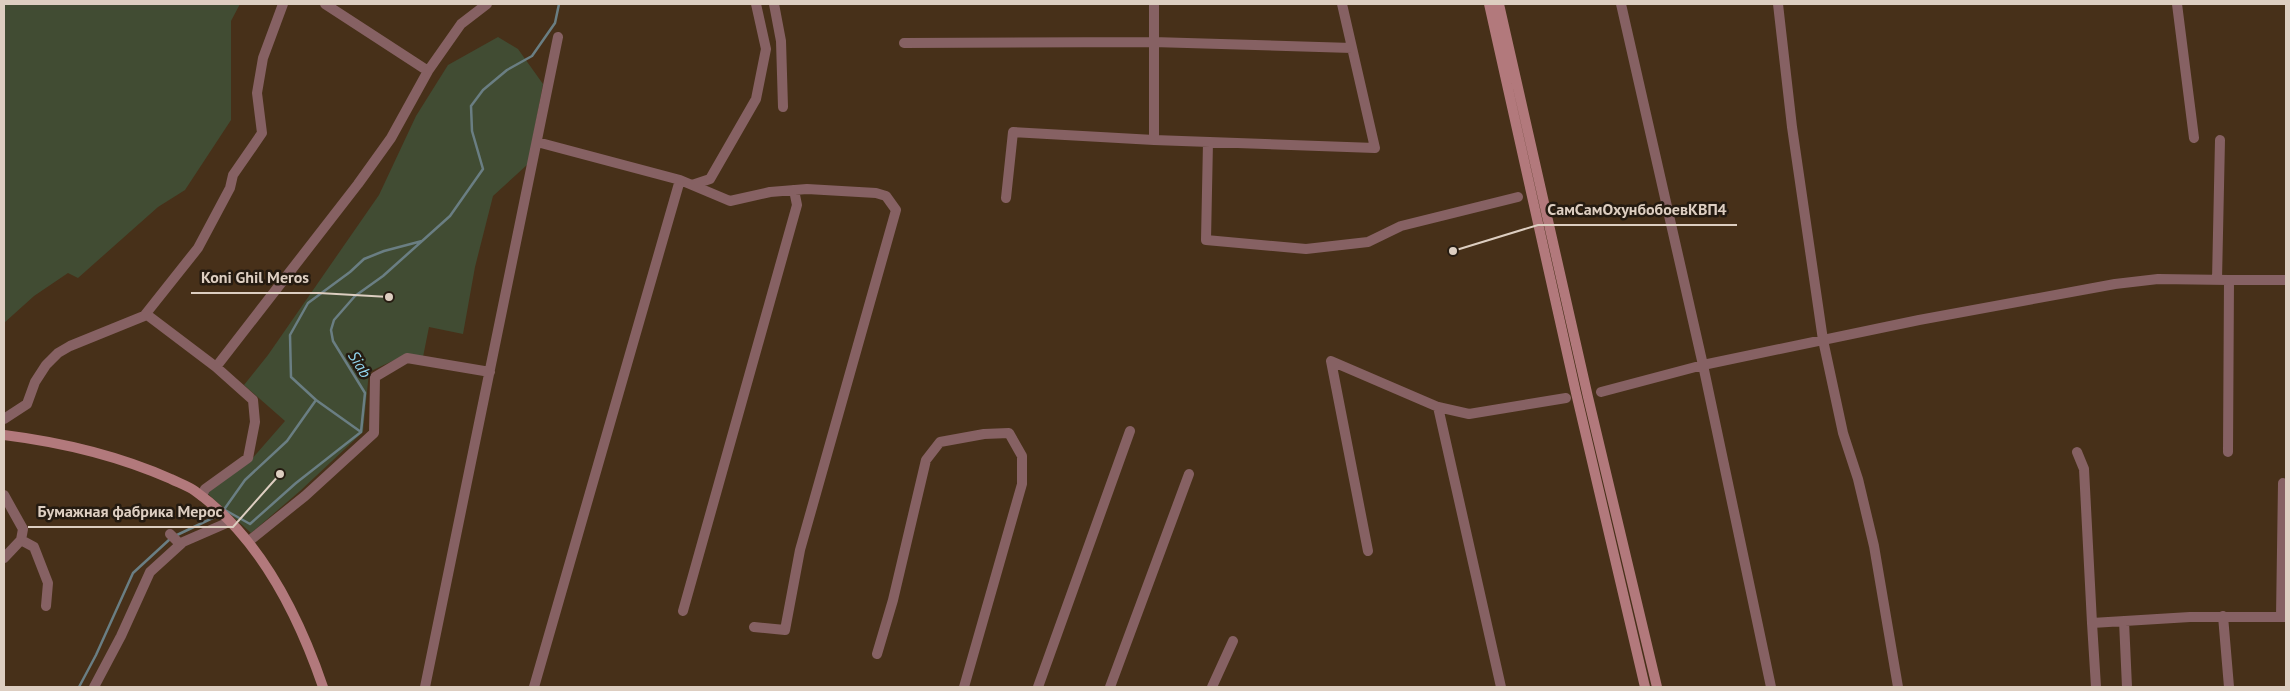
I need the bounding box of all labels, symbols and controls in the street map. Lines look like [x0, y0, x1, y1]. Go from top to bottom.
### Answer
callout: СамСамОхунбобоевКВП4 [1538, 194, 1737, 225]
text: СамСамОхунбобоевКВП4 [1547, 199, 1727, 219]
callout: Koni Ghil Meros [191, 262, 319, 293]
text: Koni Ghil Meros [201, 267, 309, 287]
water label: Siab [344, 347, 376, 381]
callout: Бумажная фабрика Мерос [28, 496, 233, 527]
text: Бумажная фабрика Мерос [37, 501, 223, 521]

